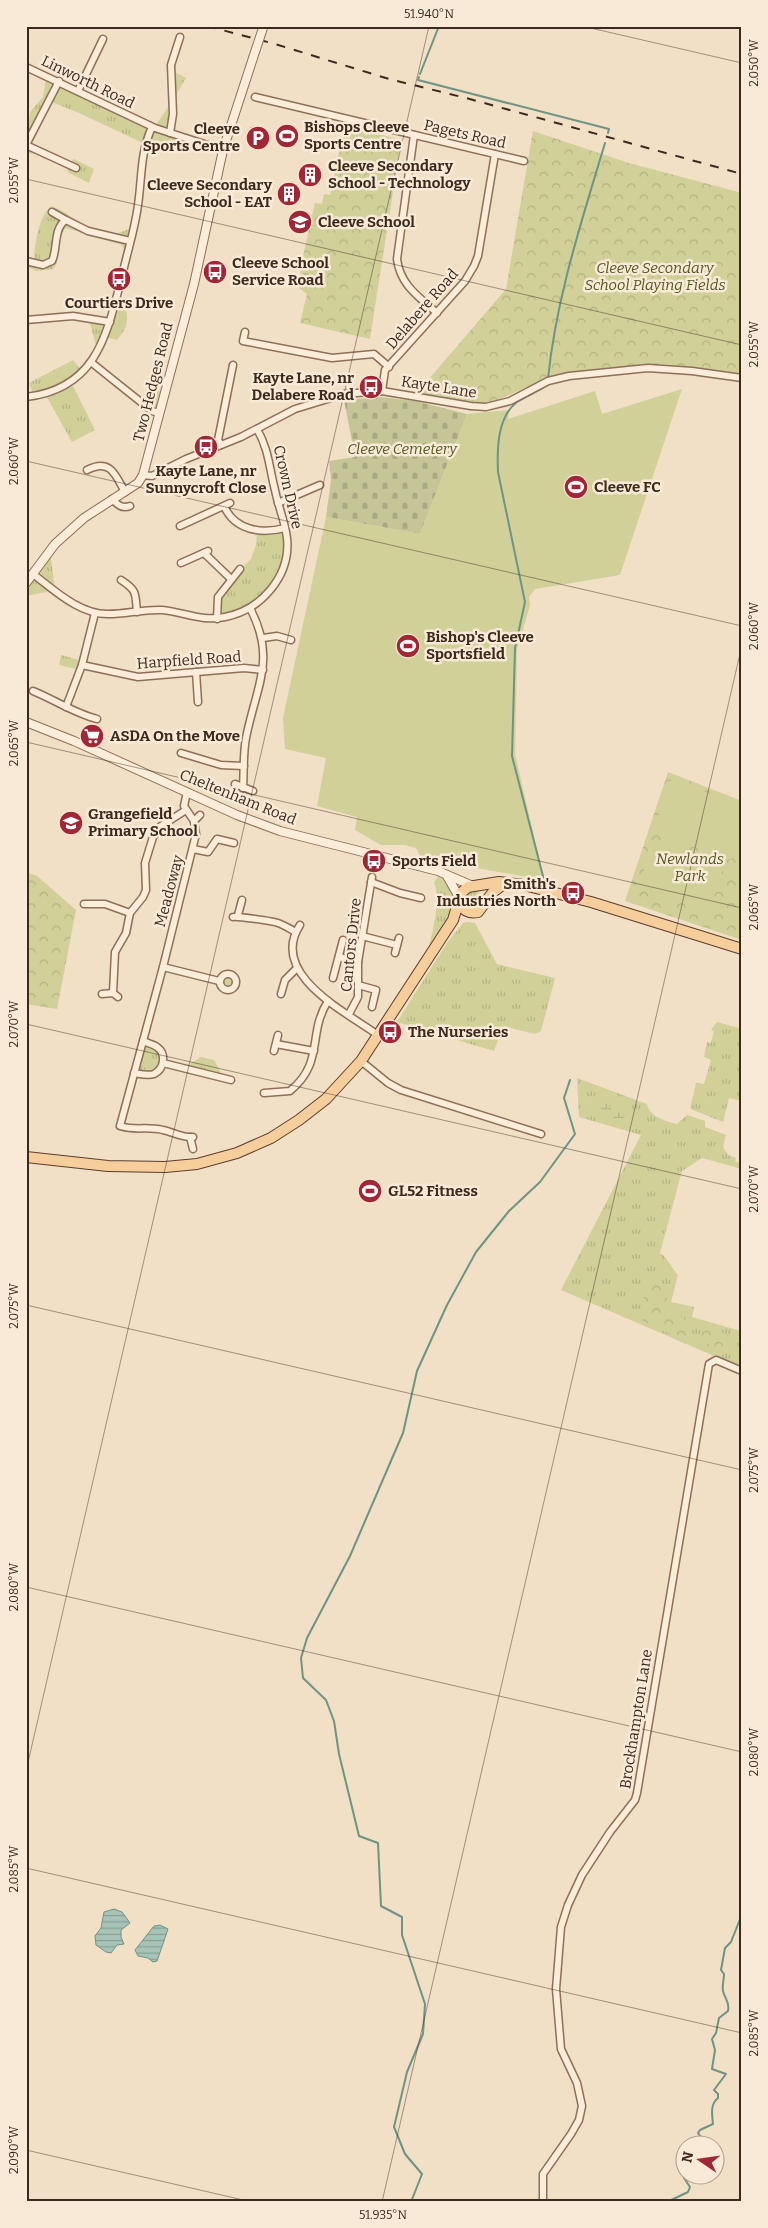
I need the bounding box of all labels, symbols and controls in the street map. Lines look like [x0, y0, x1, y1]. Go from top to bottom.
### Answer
text: 51.940°N [404, 7, 454, 21]
text: 2.050°W [747, 39, 761, 87]
street label: Linworth Road [38, 52, 138, 112]
street label: Pagets Road [422, 116, 508, 152]
place label: Bishops Cleeve Sports Centre [304, 118, 409, 153]
place label: Cleeve Sports Centre [143, 120, 240, 155]
sports icon: Bishops Cleeve Sports Centre [274, 123, 300, 149]
parking icon: Cleeve Sports Centre [245, 125, 271, 151]
text: 2.055°W [7, 156, 21, 203]
place label: Cleeve Secondary School - Technology [328, 157, 471, 192]
building icon: Cleeve Secondary School - Technology [297, 162, 323, 188]
place label: Cleeve Secondary School - EAT [147, 176, 273, 211]
building icon: Cleeve Secondary School - EAT [276, 181, 302, 207]
school or university icon: Cleeve School [287, 209, 313, 235]
place label: Cleeve School [318, 213, 415, 231]
place label: Cleeve School Service Road [232, 254, 329, 289]
bus stop icon: Cleeve School Service Road [202, 259, 228, 285]
park label: Cleeve Secondary School Playing Fields [584, 259, 726, 294]
street label: Delabere Road [382, 265, 462, 353]
bus stop icon: Courtiers Drive [106, 266, 132, 292]
place label: Courtiers Drive [65, 294, 173, 312]
street label: Two Hedges Road [129, 320, 177, 444]
text: 2.055°W [747, 320, 761, 367]
place label: Kayte Lane, nr Delabere Road [252, 369, 354, 404]
street label: Kayte Lane [400, 372, 478, 402]
bus stop icon: Kayte Lane, nr Delabere Road [358, 374, 384, 400]
bus stop icon: Kayte Lane, nr Sunnycroft Close [193, 434, 219, 460]
text: 2.060°W [7, 436, 21, 485]
park label: Cleeve Cemetery [347, 440, 458, 458]
street label: Crown Drive [270, 443, 306, 531]
place label: Kayte Lane, nr Sunnycroft Close [146, 462, 266, 497]
sports icon: Cleeve FC [563, 474, 589, 500]
place label: Cleeve FC [594, 478, 661, 496]
text: 2.060°W [747, 601, 761, 650]
place label: Bishop's Cleeve Sportsfield [426, 628, 534, 663]
sports icon: Bishop's Cleeve Sportsfield [395, 633, 421, 659]
street label: Harpfield Road [136, 647, 242, 673]
text: 2.065°W [7, 719, 21, 766]
supermarket icon: ASDA On the Move [79, 723, 105, 749]
place label: ASDA On the Move [110, 727, 240, 745]
street label: Cheltenham Road [177, 765, 299, 829]
place label: Grangefield Primary School [88, 805, 198, 840]
school or university icon: Grangefield Primary School [58, 810, 84, 836]
bus stop icon: Sports Field [361, 848, 387, 874]
park label: Newlands Park [656, 850, 724, 885]
place label: Sports Field [392, 852, 476, 870]
street label: Meadoway [151, 853, 187, 929]
place label: Smith's Industries North [436, 875, 556, 910]
bus stop icon: Smith's Industries North [560, 880, 586, 906]
text: 2.065°W [747, 883, 761, 930]
street label: Cantors Drive [337, 897, 365, 993]
text: 2.070°W [7, 1000, 21, 1047]
bus stop icon: The Nurseries [377, 1019, 403, 1045]
place label: The Nurseries [408, 1023, 508, 1041]
text: 2.070°W [747, 1165, 761, 1212]
sports icon: GL52 Fitness [357, 1178, 383, 1204]
place label: GL52 Fitness [388, 1182, 478, 1200]
text: 2.075°W [7, 1282, 21, 1329]
text: 2.075°W [747, 1446, 761, 1493]
text: 2.080°W [7, 1562, 21, 1611]
street label: Brockhampton Lane [616, 1648, 656, 1790]
text: 2.080°W [747, 1727, 761, 1776]
text: 2.085°W [7, 1845, 21, 1893]
text: 2.085°W [747, 2009, 761, 2057]
text: 2.090°W [7, 2125, 21, 2174]
north arrow [676, 2136, 726, 2186]
text: N [678, 2150, 697, 2164]
text: 51.935°N [359, 2208, 408, 2222]

